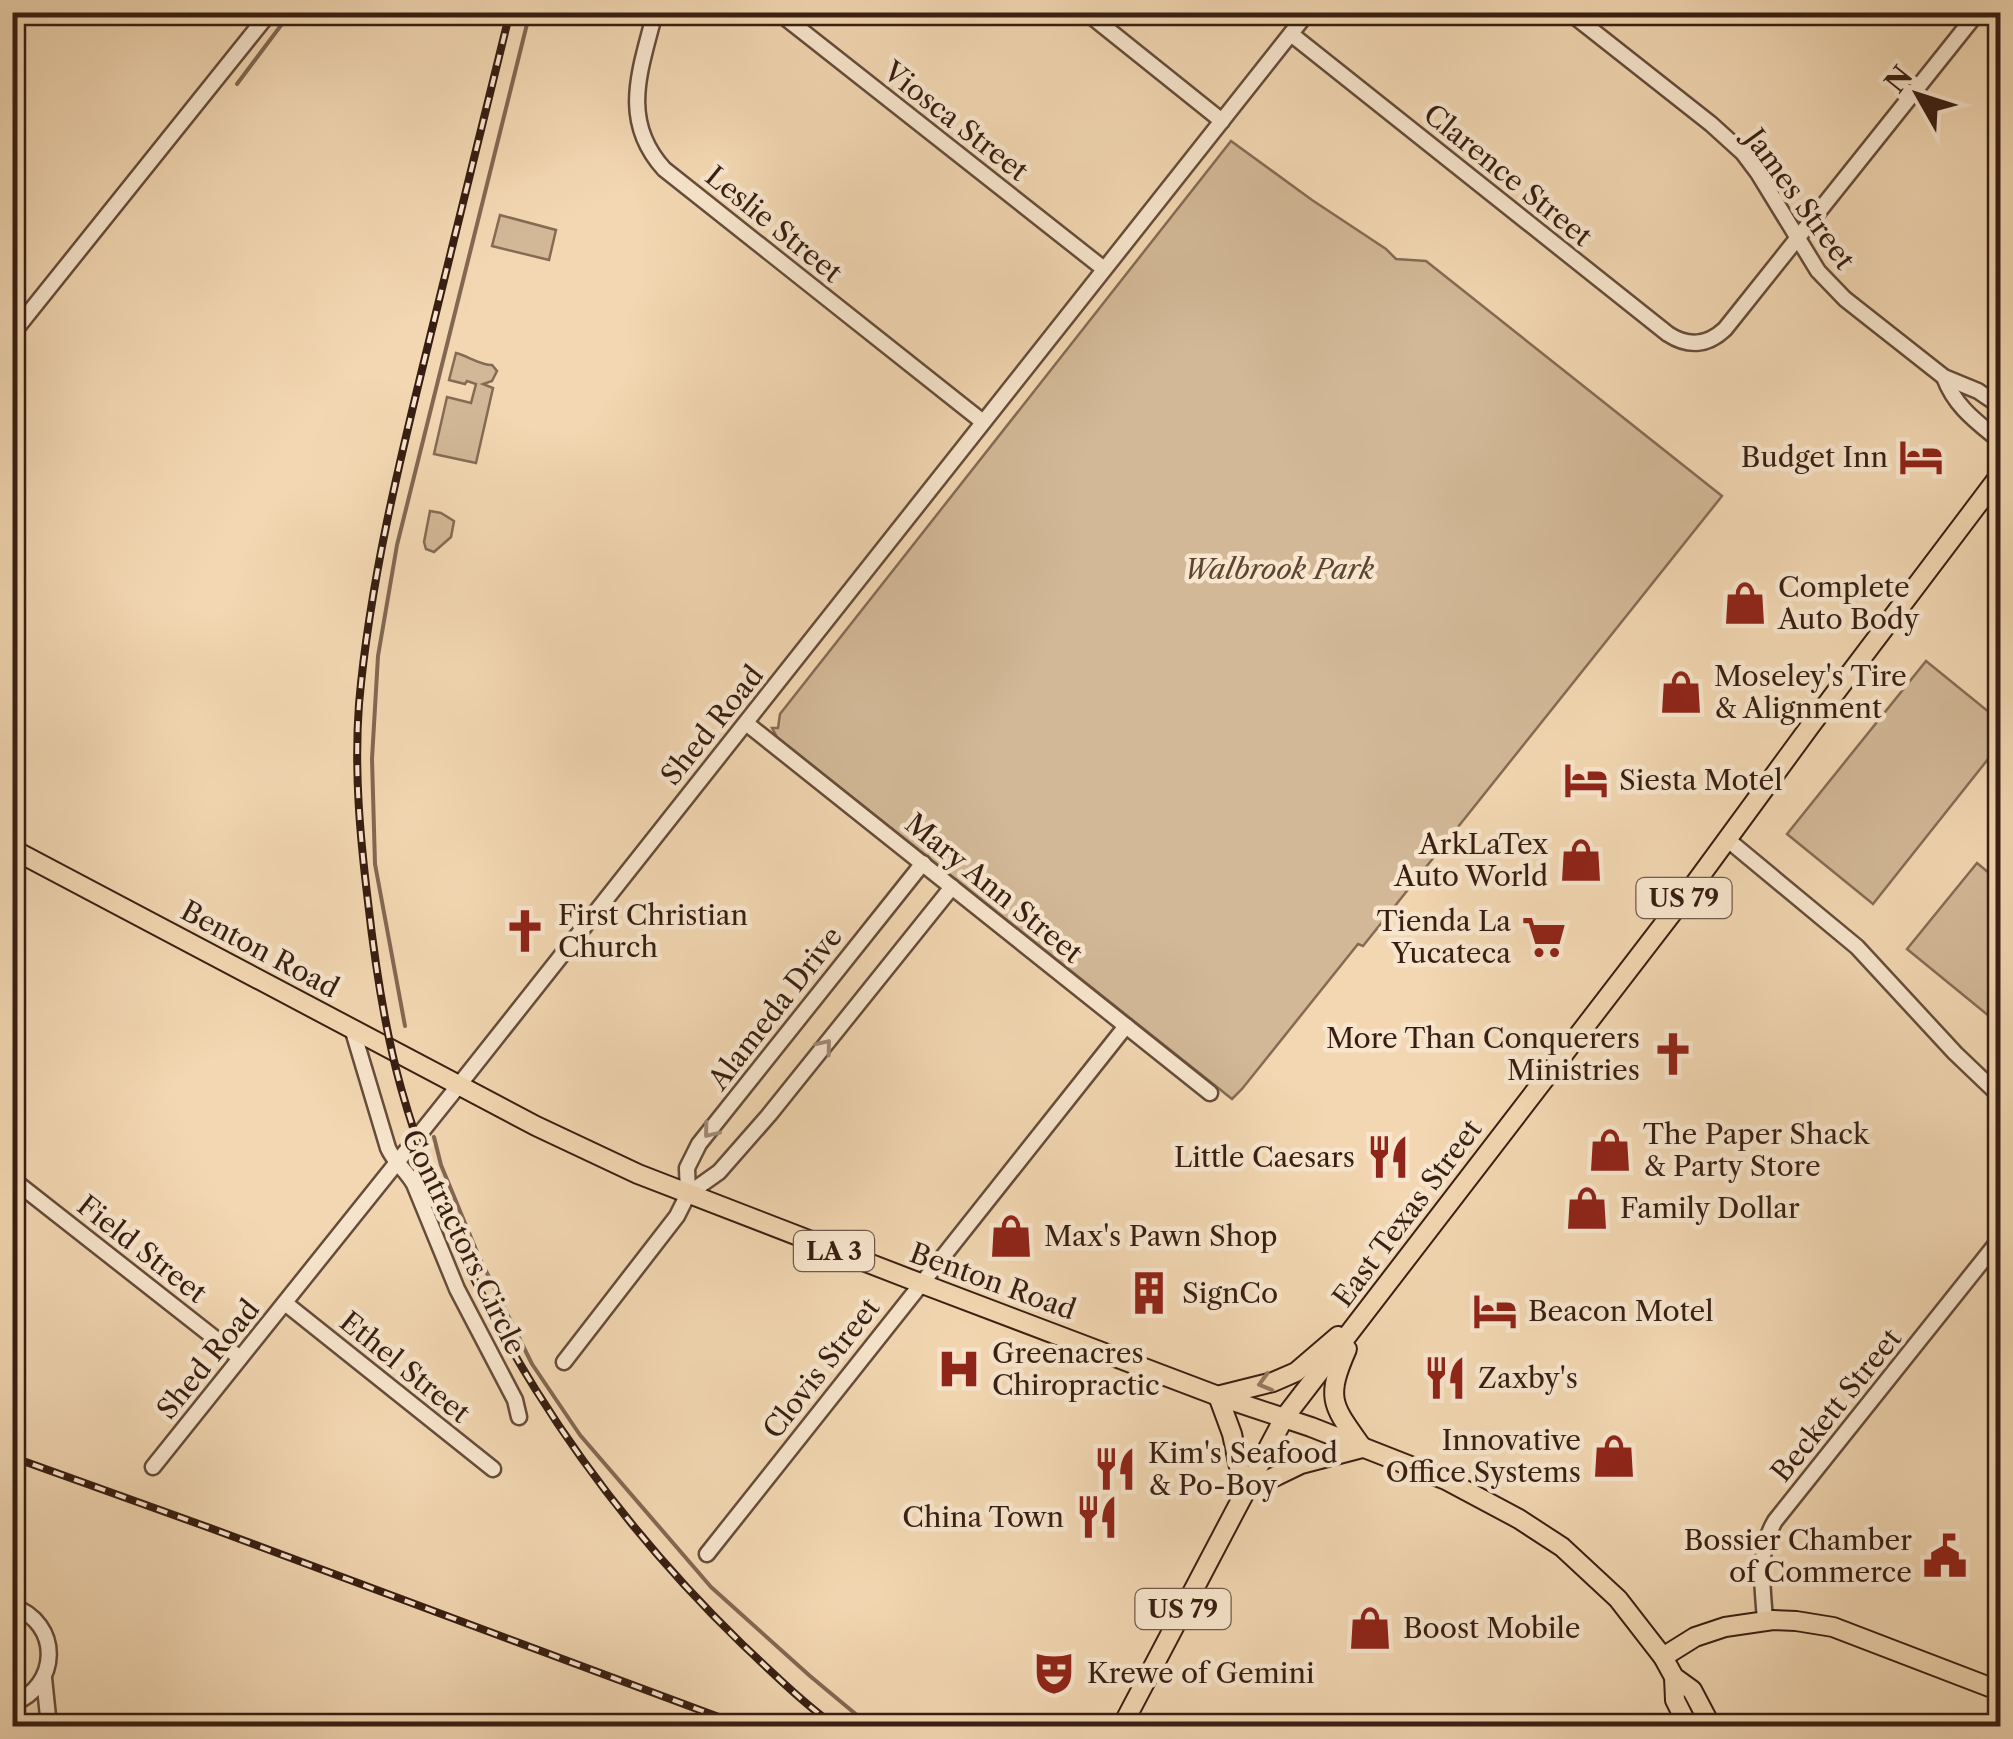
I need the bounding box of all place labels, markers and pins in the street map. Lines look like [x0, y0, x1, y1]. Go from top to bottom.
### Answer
hotel icon: Budget Inn [1897, 433, 1945, 481]
place label: Budget Inn [1741, 440, 1888, 474]
place label: Complete Auto Body [1777, 570, 1920, 636]
shop icon: Complete Auto Body [1721, 579, 1769, 627]
place label: Moseley's Tire & Alignment [1714, 659, 1907, 725]
shop icon: Moseley's Tire & Alignment [1657, 668, 1705, 716]
hotel icon: Siesta Motel [1562, 756, 1610, 804]
place label: Siesta Motel [1619, 763, 1782, 797]
place label: ArkLaTex Auto World [1393, 827, 1549, 893]
shop icon: ArkLaTex Auto World [1557, 836, 1605, 884]
place label: First Christian Church [558, 898, 748, 964]
place label: Tienda La Yucateca [1377, 904, 1511, 970]
church icon: First Christian Church [501, 907, 549, 955]
supermarket icon: Tienda La Yucateca [1520, 913, 1568, 961]
place label: More Than Conquerers Ministries [1326, 1021, 1640, 1087]
church icon: More Than Conquerers Ministries [1649, 1030, 1697, 1078]
place label: The Paper Shack & Party Store [1643, 1117, 1871, 1183]
shop icon: The Paper Shack & Party Store [1586, 1126, 1634, 1174]
restaurant icon: Little Caesars [1364, 1133, 1412, 1181]
place label: Little Caesars [1174, 1140, 1355, 1174]
shop icon: Family Dollar [1563, 1184, 1611, 1232]
place label: Family Dollar [1620, 1191, 1800, 1225]
shop icon: Max's Pawn Shop [987, 1212, 1035, 1260]
place label: Max's Pawn Shop [1044, 1219, 1278, 1253]
building icon: SignCo [1125, 1269, 1173, 1317]
place label: SignCo [1182, 1276, 1278, 1310]
hotel icon: Beacon Motel [1471, 1287, 1519, 1335]
place label: Beacon Motel [1528, 1294, 1714, 1328]
place label: Greenacres Chiropractic [992, 1336, 1160, 1402]
hospital icon: Greenacres Chiropractic [935, 1345, 983, 1393]
restaurant icon: Zaxby's [1421, 1354, 1469, 1402]
place label: Zaxby's [1478, 1361, 1578, 1395]
place label: Innovative Office Systems [1385, 1423, 1581, 1489]
shop icon: Innovative Office Systems [1590, 1432, 1638, 1480]
place label: Kim's Seafood & Po-Boy [1148, 1436, 1338, 1502]
restaurant icon: Kim's Seafood & Po-Boy [1091, 1445, 1139, 1493]
restaurant icon: China Town [1073, 1493, 1121, 1541]
place label: China Town [902, 1500, 1064, 1534]
place label: Bossier Chamber of Commerce [1684, 1523, 1912, 1589]
public building icon: Bossier Chamber of Commerce [1921, 1532, 1969, 1580]
shop icon: Boost Mobile [1346, 1604, 1394, 1652]
place label: Boost Mobile [1403, 1611, 1580, 1645]
theatre icon: Krewe of Gemini [1030, 1649, 1078, 1697]
place label: Krewe of Gemini [1087, 1656, 1314, 1690]

